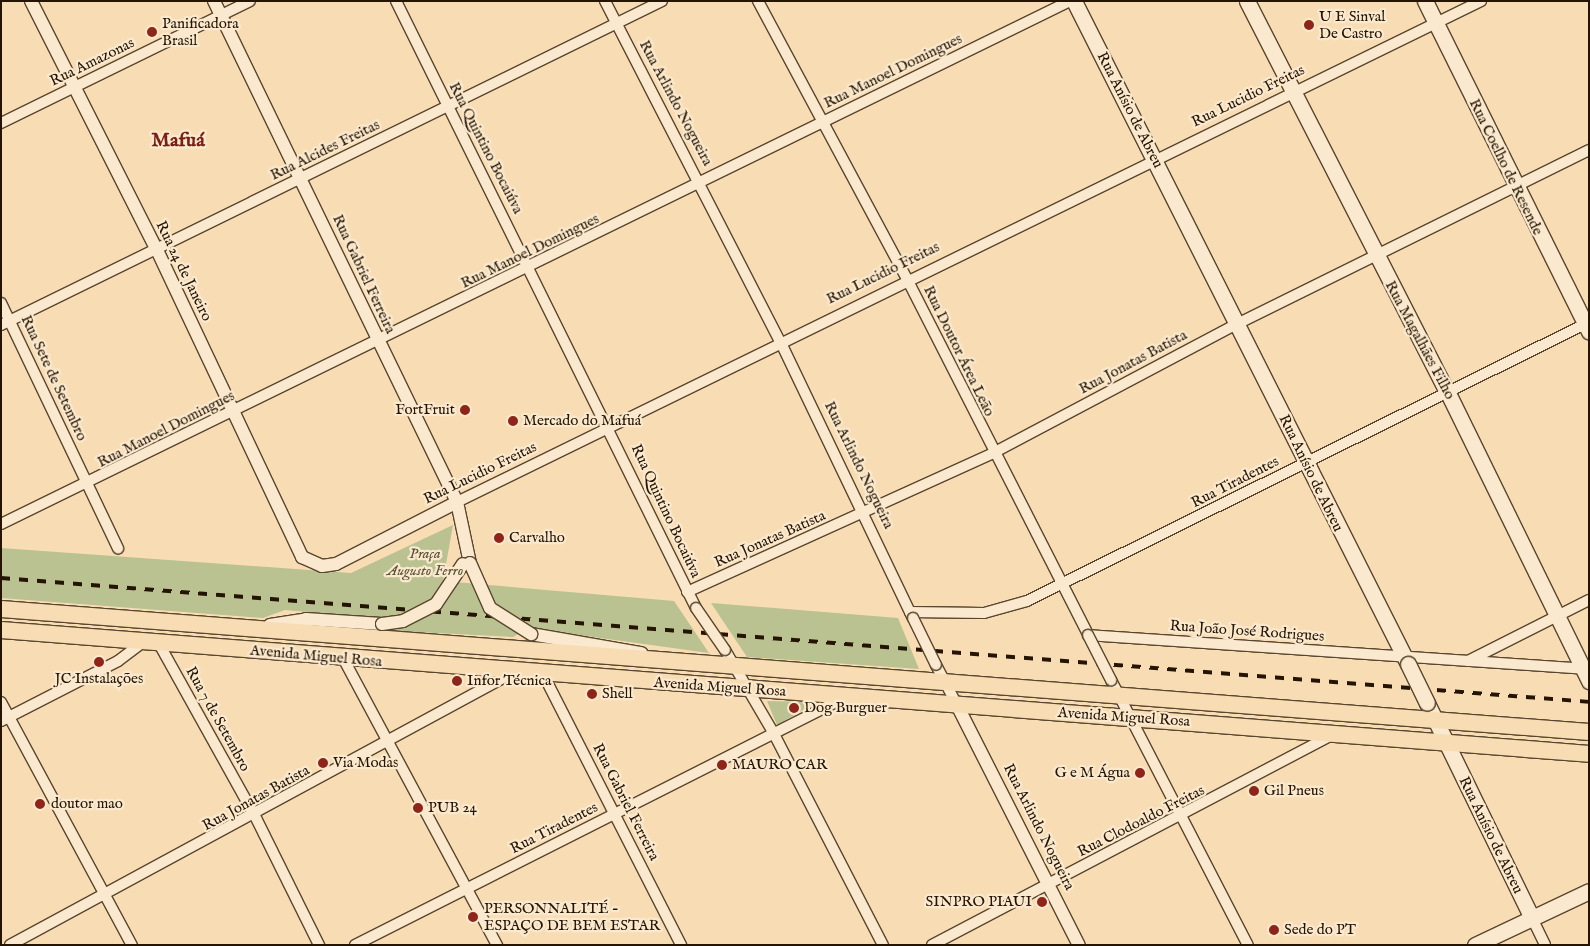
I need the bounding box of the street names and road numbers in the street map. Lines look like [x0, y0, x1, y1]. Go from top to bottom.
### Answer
street label: Rua Manoel Domingues [821, 30, 965, 112]
street label: Rua Amazonas [47, 34, 137, 90]
street label: Rua Arlindo Nogueira [635, 37, 717, 169]
street label: Rua Anísio de Abreu [1093, 49, 1167, 171]
street label: Rua Lucidio Freitas [1189, 61, 1307, 131]
street label: Rua Quintino Bocaiúva [445, 79, 527, 217]
street label: Rua Coelho de Resende [1465, 96, 1547, 238]
street label: Rua Alcides Freitas [267, 116, 383, 184]
street label: Rua Manoel Domingues [458, 210, 602, 292]
street label: Rua Gabriel Ferreira [329, 212, 399, 336]
street label: Rua 24 de Janeiro [152, 218, 216, 324]
street label: Rua Lucidio Freitas [824, 238, 942, 308]
street label: Rua Magalhães Filho [1381, 278, 1459, 402]
street label: Rua Doutor Área Leão [920, 283, 998, 419]
street label: Rua Sete de Setembro [17, 312, 91, 444]
street label: Rua Jonatas Batista [1076, 326, 1190, 398]
street label: Rua Manoel Domingues [94, 387, 238, 471]
street label: Rua Arlindo Nogueira [820, 398, 898, 532]
street label: Rua Anísio de Abreu [1275, 412, 1347, 534]
street label: Rua Lucidio Freitas [421, 438, 539, 508]
street label: Rua Quintino Bocaiúva [627, 441, 705, 581]
street label: Rua Tiradentes [1188, 452, 1282, 512]
street label: Rua Jonatas Batista [712, 506, 828, 572]
street label: Rua João José Rodrigues [1169, 617, 1325, 645]
street label: Avenida Miguel Rosa [249, 641, 383, 671]
street label: Rua 7 de Setembro [182, 663, 254, 775]
street label: Avenida Miguel Rosa [653, 673, 787, 701]
street label: Avenida Miguel Rosa [1057, 703, 1191, 731]
street label: Rua Gabriel Ferreira [589, 740, 663, 864]
street label: Rua Jonatas Batista [199, 761, 313, 835]
street label: Rua Arlindo Nogueira [999, 761, 1079, 893]
street label: Rua Anísio de Abreu [1455, 774, 1527, 896]
street label: Rua Clodoaldo Freitas [1074, 781, 1208, 861]
street label: Rua Tiradentes [507, 798, 601, 858]

